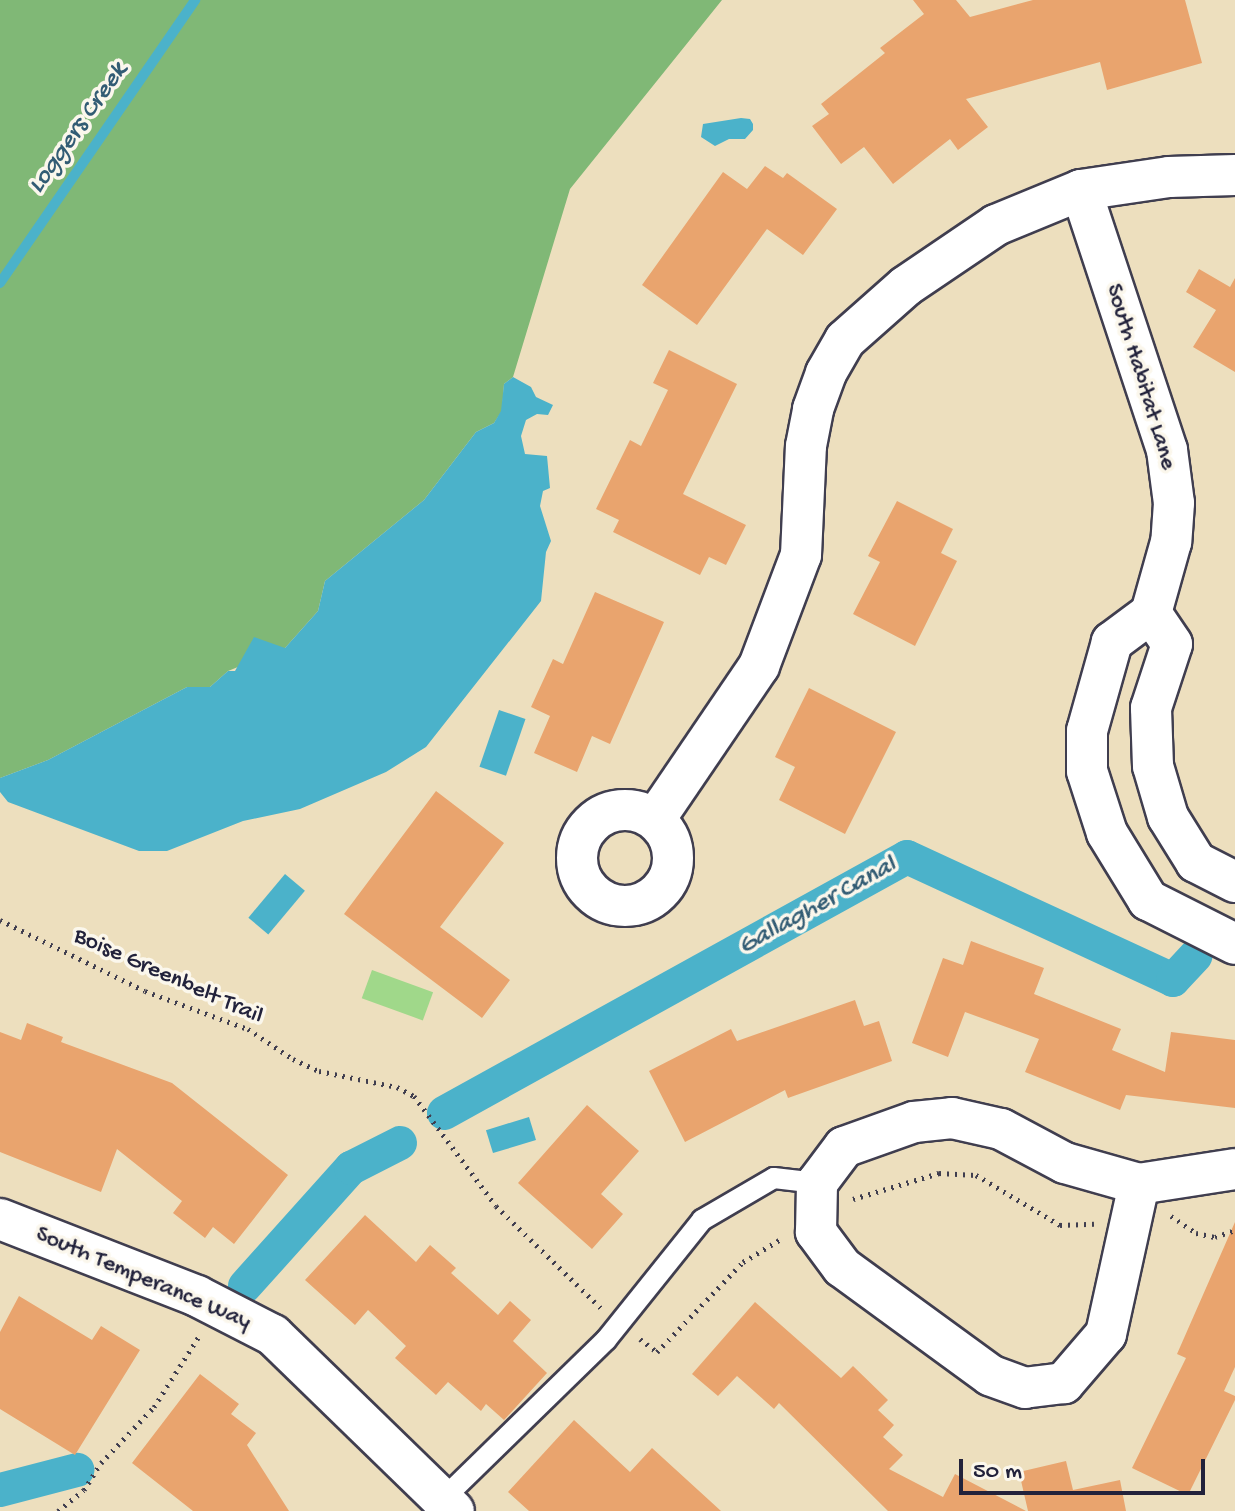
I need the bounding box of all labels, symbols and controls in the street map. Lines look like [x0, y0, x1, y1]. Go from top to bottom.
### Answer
water label: Loggers Creek [22, 58, 136, 200]
street label: South Habitat Lane [1098, 281, 1182, 473]
water label: Gallagher Canal [734, 851, 902, 963]
street label: Boise Greenbelt Trail [69, 922, 267, 1032]
street label: South Temperance Way [31, 1221, 255, 1337]
scale bar [963, 1443, 1209, 1493]
text: 50 m [973, 1458, 1022, 1487]

